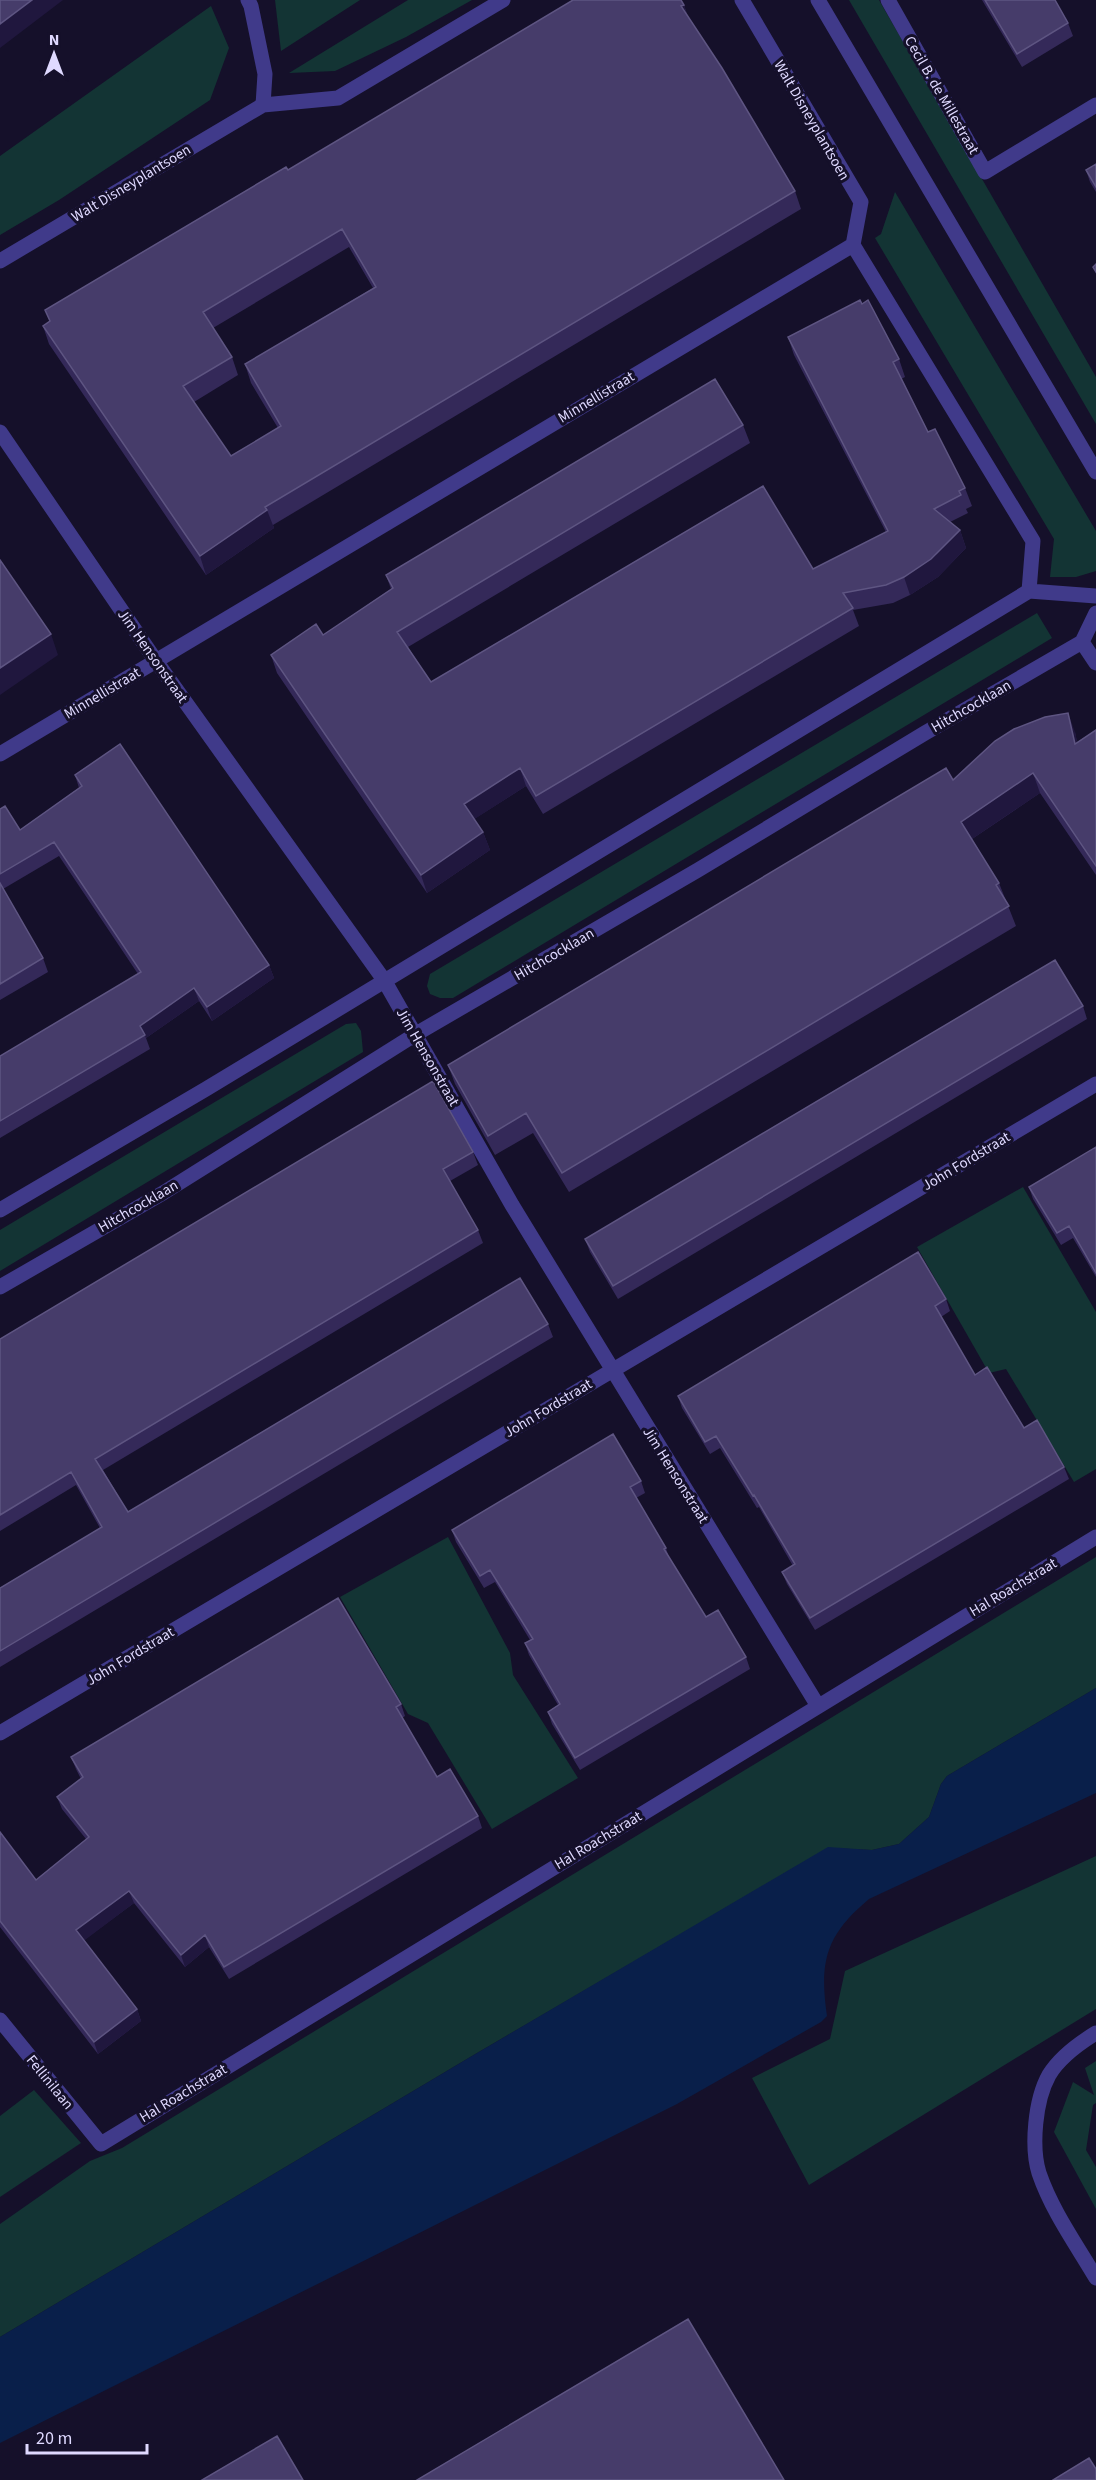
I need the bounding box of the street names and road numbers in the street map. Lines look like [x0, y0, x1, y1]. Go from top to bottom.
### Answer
street label: Cecil B. de Millestraat [899, 32, 984, 158]
street label: Walt Disneyplantsoen [769, 56, 855, 184]
street label: Walt Disneyplantsoen [68, 139, 195, 227]
street label: Minnellistraat [554, 366, 638, 428]
street label: Jim Hensonstraat [112, 605, 193, 707]
street label: Minnellistraat [60, 662, 144, 724]
street label: Hitchcocklaan [927, 675, 1015, 738]
street label: Hitchcocklaan [510, 923, 598, 986]
street label: Jim Hensonstraat [391, 1004, 464, 1110]
street label: John Fordstraat [918, 1127, 1014, 1196]
street label: Hitchcocklaan [94, 1175, 182, 1238]
street label: John Fordstraat [500, 1374, 596, 1443]
street label: Jim Hensonstraat [637, 1423, 714, 1528]
street label: Hal Roachstraat [965, 1553, 1061, 1622]
street label: John Fordstraat [82, 1622, 178, 1691]
street label: Hal Roachstraat [550, 1806, 646, 1875]
street label: Fellinilaan [21, 2050, 78, 2114]
street label: Hal Roachstraat [135, 2059, 231, 2128]

